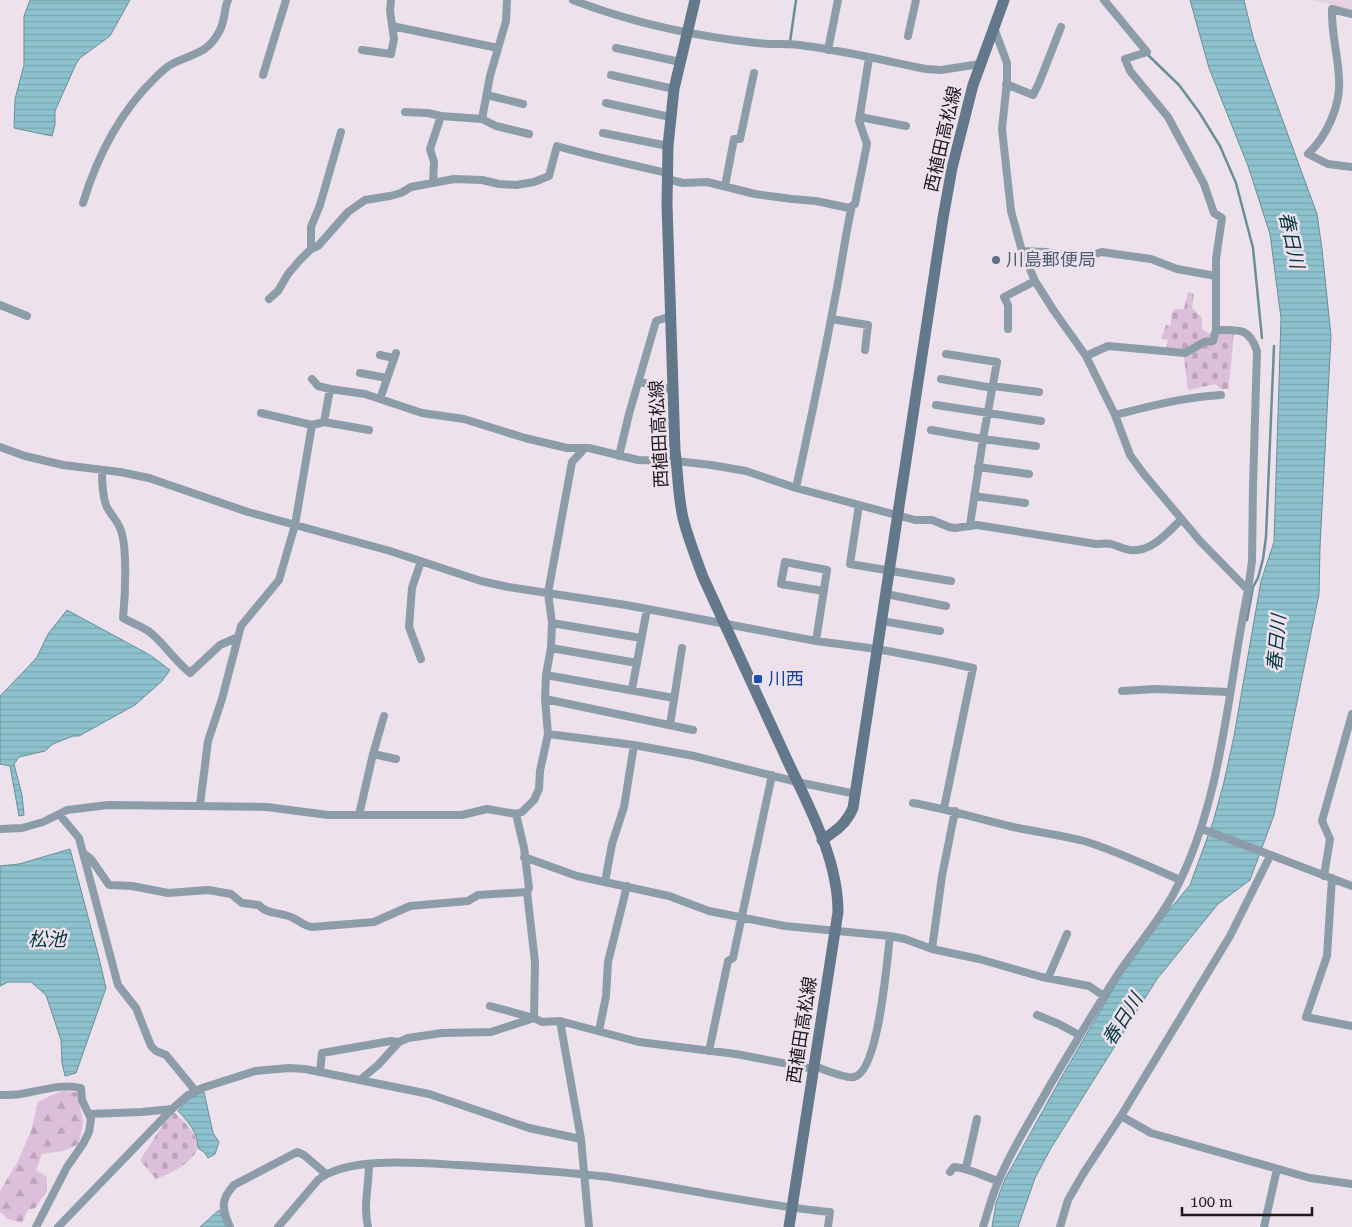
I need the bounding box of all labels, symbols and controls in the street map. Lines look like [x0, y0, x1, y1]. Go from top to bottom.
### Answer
street label: 西植田高松線 [920, 84, 965, 194]
water label: 春日川 [1274, 210, 1309, 272]
place label: 川島郵便局 [1006, 249, 1096, 270]
marker: 川島郵便局 [990, 254, 1002, 266]
street label: 西植田高松線 [645, 380, 672, 489]
water label: 春日川 [1263, 612, 1291, 672]
place label: 川西 [768, 668, 804, 689]
marker: 川西 [752, 673, 764, 685]
water label: 松池 [28, 928, 68, 951]
street label: 西植田高松線 [783, 975, 820, 1085]
water label: 春日川 [1098, 987, 1148, 1050]
scale bar [1182, 1184, 1312, 1216]
text: 100 m [1190, 1193, 1233, 1211]

